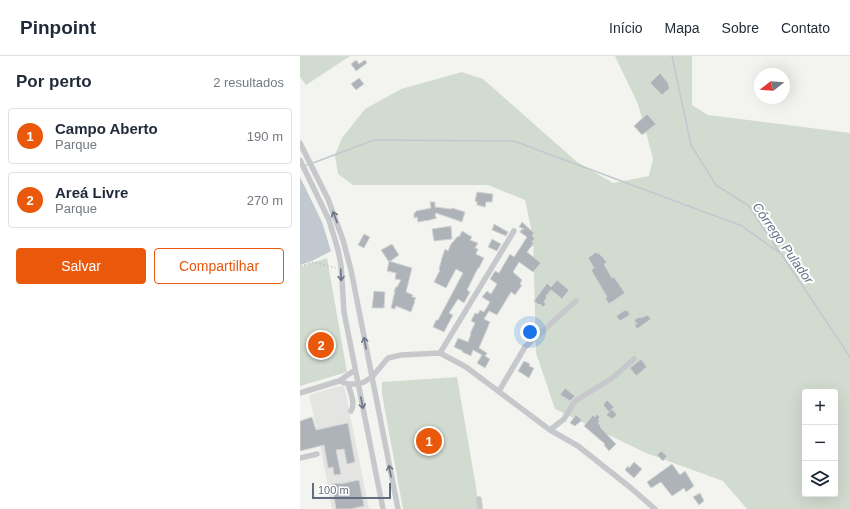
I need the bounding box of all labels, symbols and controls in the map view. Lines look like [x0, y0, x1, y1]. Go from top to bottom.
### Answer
text: Pinpoint [20, 17, 96, 38]
text: Início [609, 20, 643, 36]
text: Mapa [665, 20, 700, 36]
text: Sobre [722, 20, 759, 36]
text: Contato [781, 20, 830, 36]
north arrow [754, 68, 790, 104]
text: Por perto [16, 72, 92, 91]
text: 2 resultados [213, 75, 284, 90]
text: Campo Aberto [55, 120, 158, 137]
text: 1 [26, 129, 34, 144]
text: 190 m [247, 129, 283, 144]
text: Parque [55, 137, 97, 152]
text: Areá Livre [55, 184, 128, 201]
text: 2 [26, 193, 34, 208]
text: 270 m [247, 193, 283, 208]
water label: Córrego Pulador [749, 200, 817, 287]
text: Parque [55, 201, 97, 216]
one-way arrow [331, 211, 339, 223]
button: Salvar [16, 248, 146, 284]
button: Compartilhar [154, 248, 284, 284]
one-way arrow [338, 268, 345, 281]
your location [520, 322, 540, 342]
pin: 2 [308, 330, 334, 360]
one-way arrow [361, 337, 369, 350]
map controls [802, 389, 838, 497]
button: + [802, 389, 838, 425]
one-way arrow [358, 396, 366, 409]
button: − [802, 425, 838, 461]
pin: 1 [416, 426, 442, 456]
button: layers [802, 461, 838, 497]
one-way arrow [386, 465, 394, 478]
scale bar [312, 481, 391, 500]
text: 100 m [318, 484, 349, 496]

